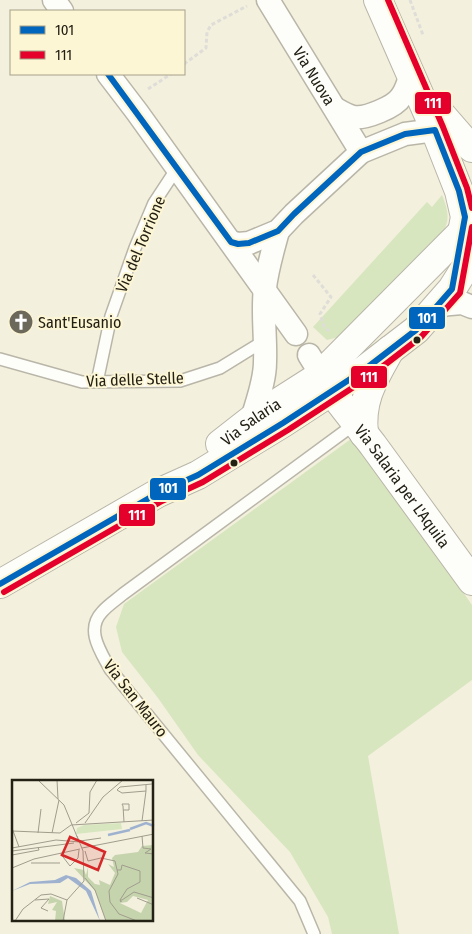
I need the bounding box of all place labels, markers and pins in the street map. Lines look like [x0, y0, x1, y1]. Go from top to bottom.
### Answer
church icon: Sant'Eusanio [8, 309, 34, 335]
place label: Sant'Eusanio [38, 313, 122, 332]
unlabelled marker [412, 335, 422, 345]
unlabelled marker [229, 458, 239, 468]

